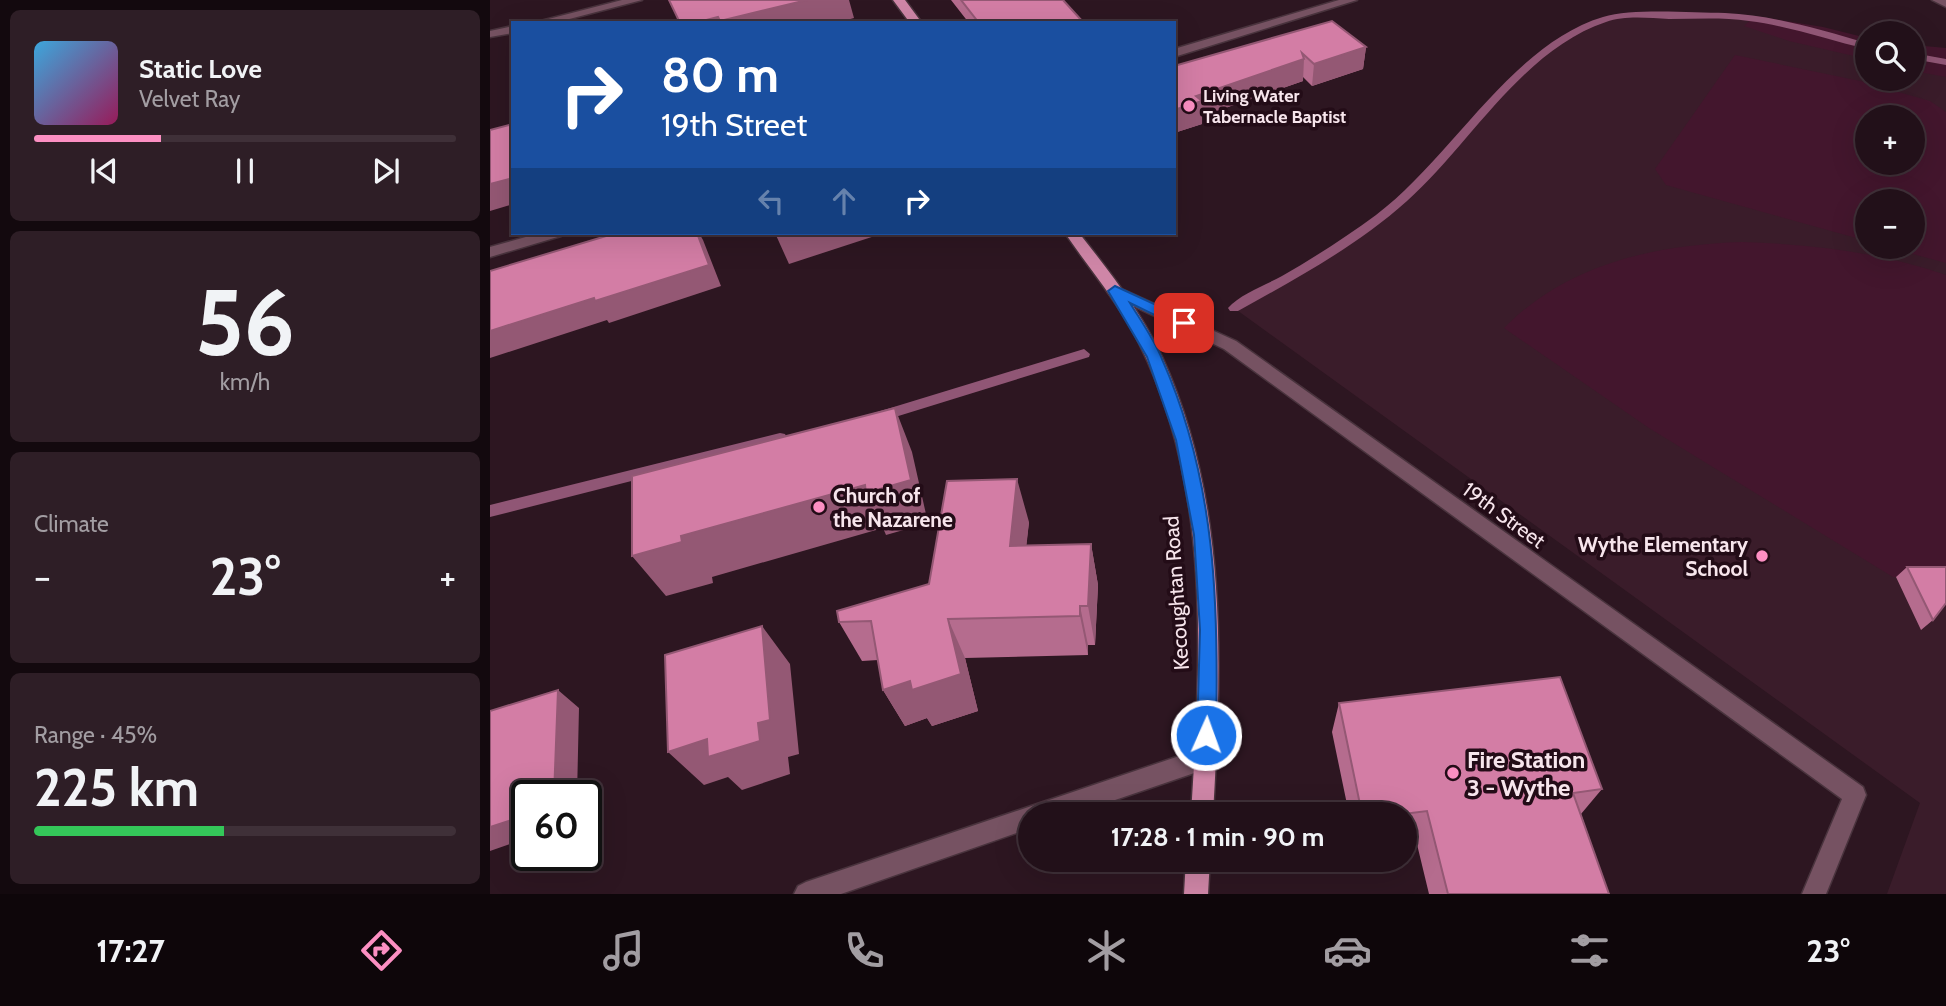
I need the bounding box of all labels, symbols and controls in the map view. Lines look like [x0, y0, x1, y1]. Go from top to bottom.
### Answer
map controls [1855, 21, 1925, 259]
button: search [1855, 21, 1925, 91]
text: 80 m [661, 45, 779, 104]
icon: right [546, 49, 637, 140]
text: Static Love [139, 53, 262, 85]
text: Velvet Ray [139, 85, 240, 113]
place label: Living Water Tabernacle Baptist [1203, 85, 1346, 128]
marker: Living Water Tabernacle Baptist [1181, 98, 1197, 114]
text: 19th Street [661, 105, 807, 144]
button: + [1855, 105, 1925, 175]
icon: previous [85, 152, 123, 190]
icon: pause [226, 152, 264, 190]
icon: next [367, 152, 405, 190]
icon: left [752, 182, 790, 220]
icon: ahead [825, 182, 863, 220]
icon: right [898, 182, 936, 220]
button: − [1855, 189, 1925, 259]
text: 56 [195, 267, 295, 378]
pin [1154, 293, 1214, 353]
icon: arrive [1165, 304, 1203, 342]
text: km/h [220, 368, 270, 396]
street label: 19th Street [1458, 477, 1550, 553]
place label: Church of the Nazarene [833, 483, 953, 532]
marker: Church of the Nazarene [811, 499, 827, 515]
text: Climate [34, 510, 109, 538]
street label: Kecoughtan Road [1158, 515, 1194, 671]
place label: Wythe Elementary School [1578, 532, 1749, 581]
text: 23° [210, 545, 280, 608]
marker: Wythe Elementary School [1754, 548, 1770, 564]
text: − [34, 553, 51, 600]
text: + [439, 553, 456, 600]
position arrow [1169, 698, 1243, 772]
text: Range · 45% [34, 721, 157, 749]
place label: Fire Station 3 - Wythe [1467, 745, 1585, 802]
text: 225 km [34, 756, 199, 819]
marker: Fire Station 3 - Wythe [1445, 765, 1461, 781]
speed limit sign: 60 [511, 780, 602, 871]
text: 17:28 · 1 min · 90 m [1111, 821, 1324, 853]
icon: directions [357, 926, 406, 975]
icon: music [599, 926, 648, 975]
icon: phone [840, 926, 889, 975]
icon: climate [1082, 926, 1131, 975]
icon: car [1323, 926, 1372, 975]
icon: filters [1565, 926, 1614, 975]
text: 17:27 [96, 931, 165, 970]
text: 23° [1806, 931, 1850, 970]

